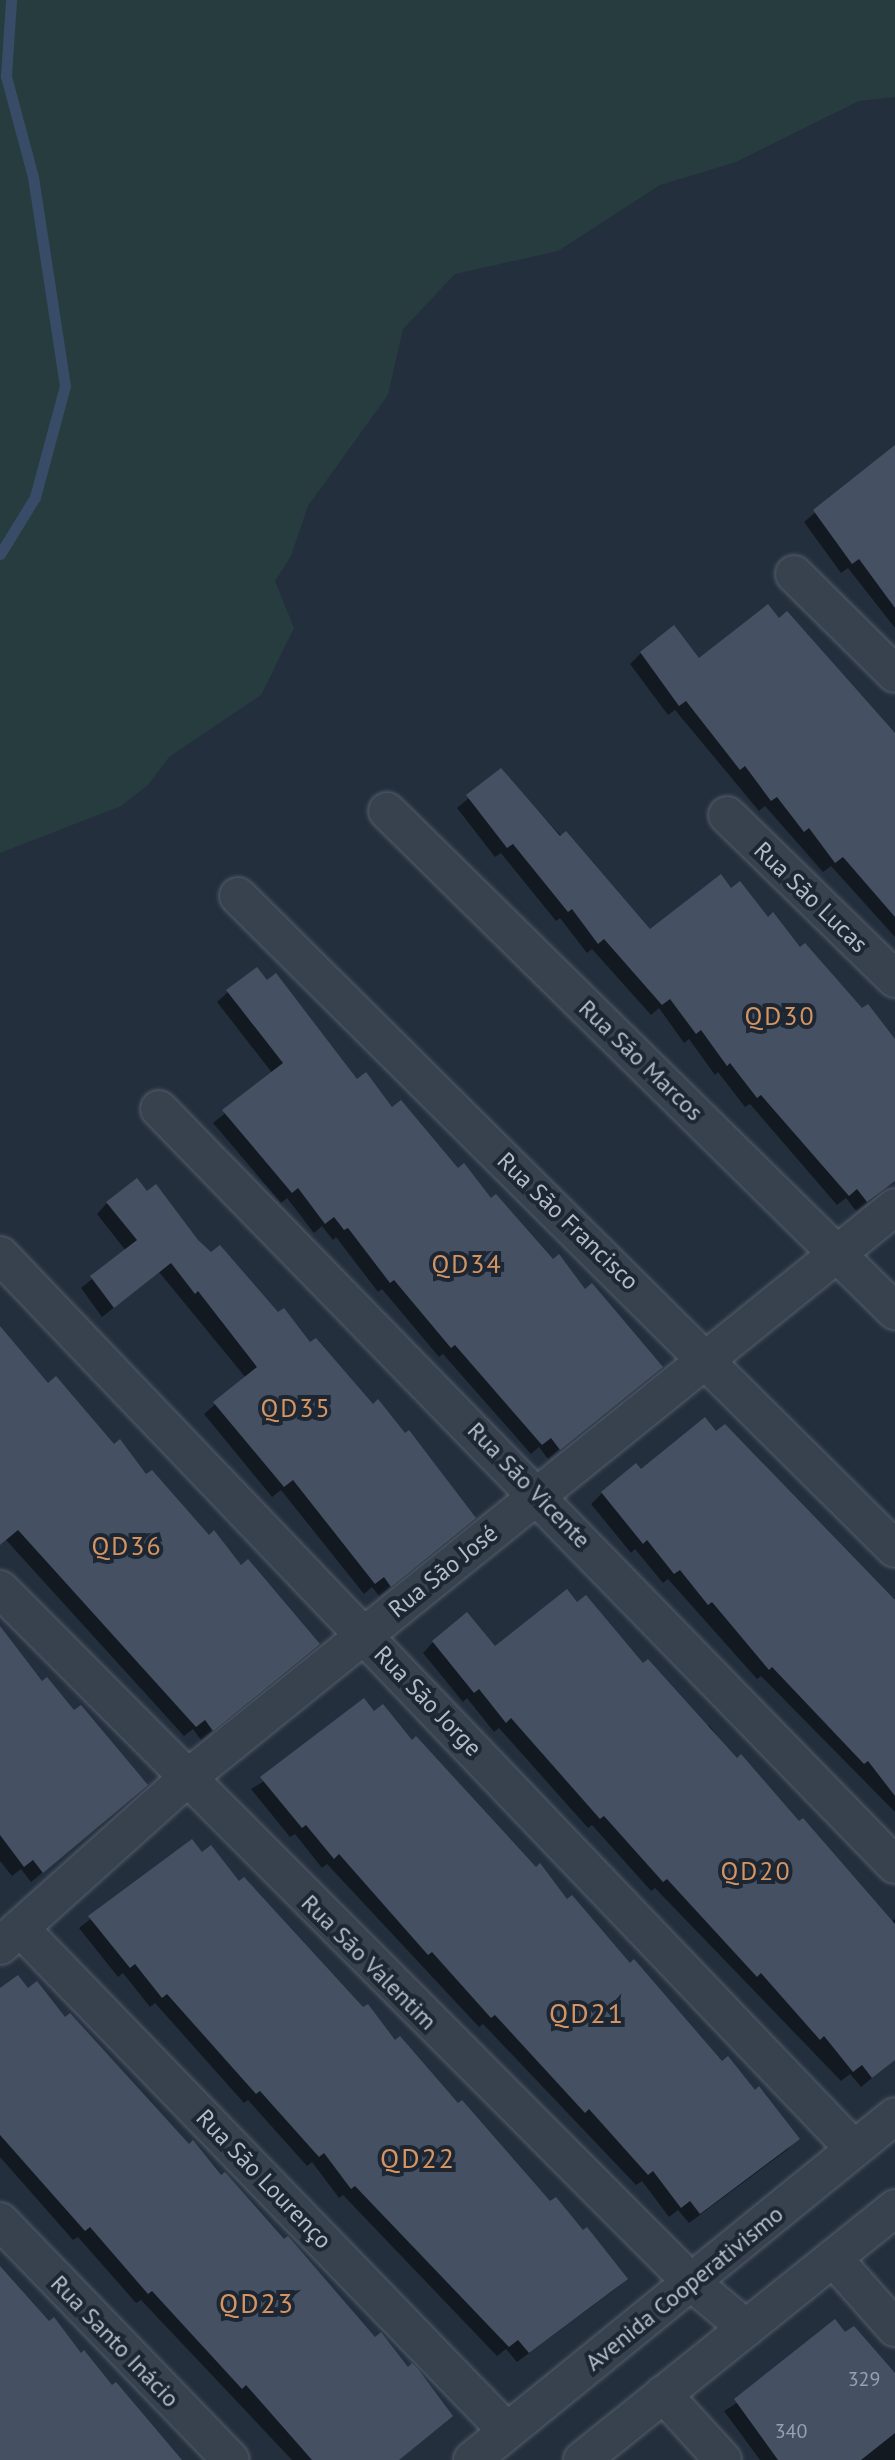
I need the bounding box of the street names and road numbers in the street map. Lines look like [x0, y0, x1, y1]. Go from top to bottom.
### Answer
street label: Rua São Lucas [748, 836, 874, 958]
street label: Rua São Marcos [573, 994, 709, 1126]
street label: Rua São Francisco [491, 1146, 645, 1296]
street label: Rua São Vicente [461, 1416, 597, 1554]
street label: Rua São José [383, 1518, 503, 1624]
street label: Rua São Jorge [368, 1640, 488, 1762]
street label: Rua São Valentim [295, 1888, 443, 2036]
street label: Rua São Lourenço [190, 2103, 338, 2255]
street label: Avenida Cooperativismo [579, 2199, 789, 2377]
street label: Rua Santo Inácio [45, 2269, 185, 2413]

